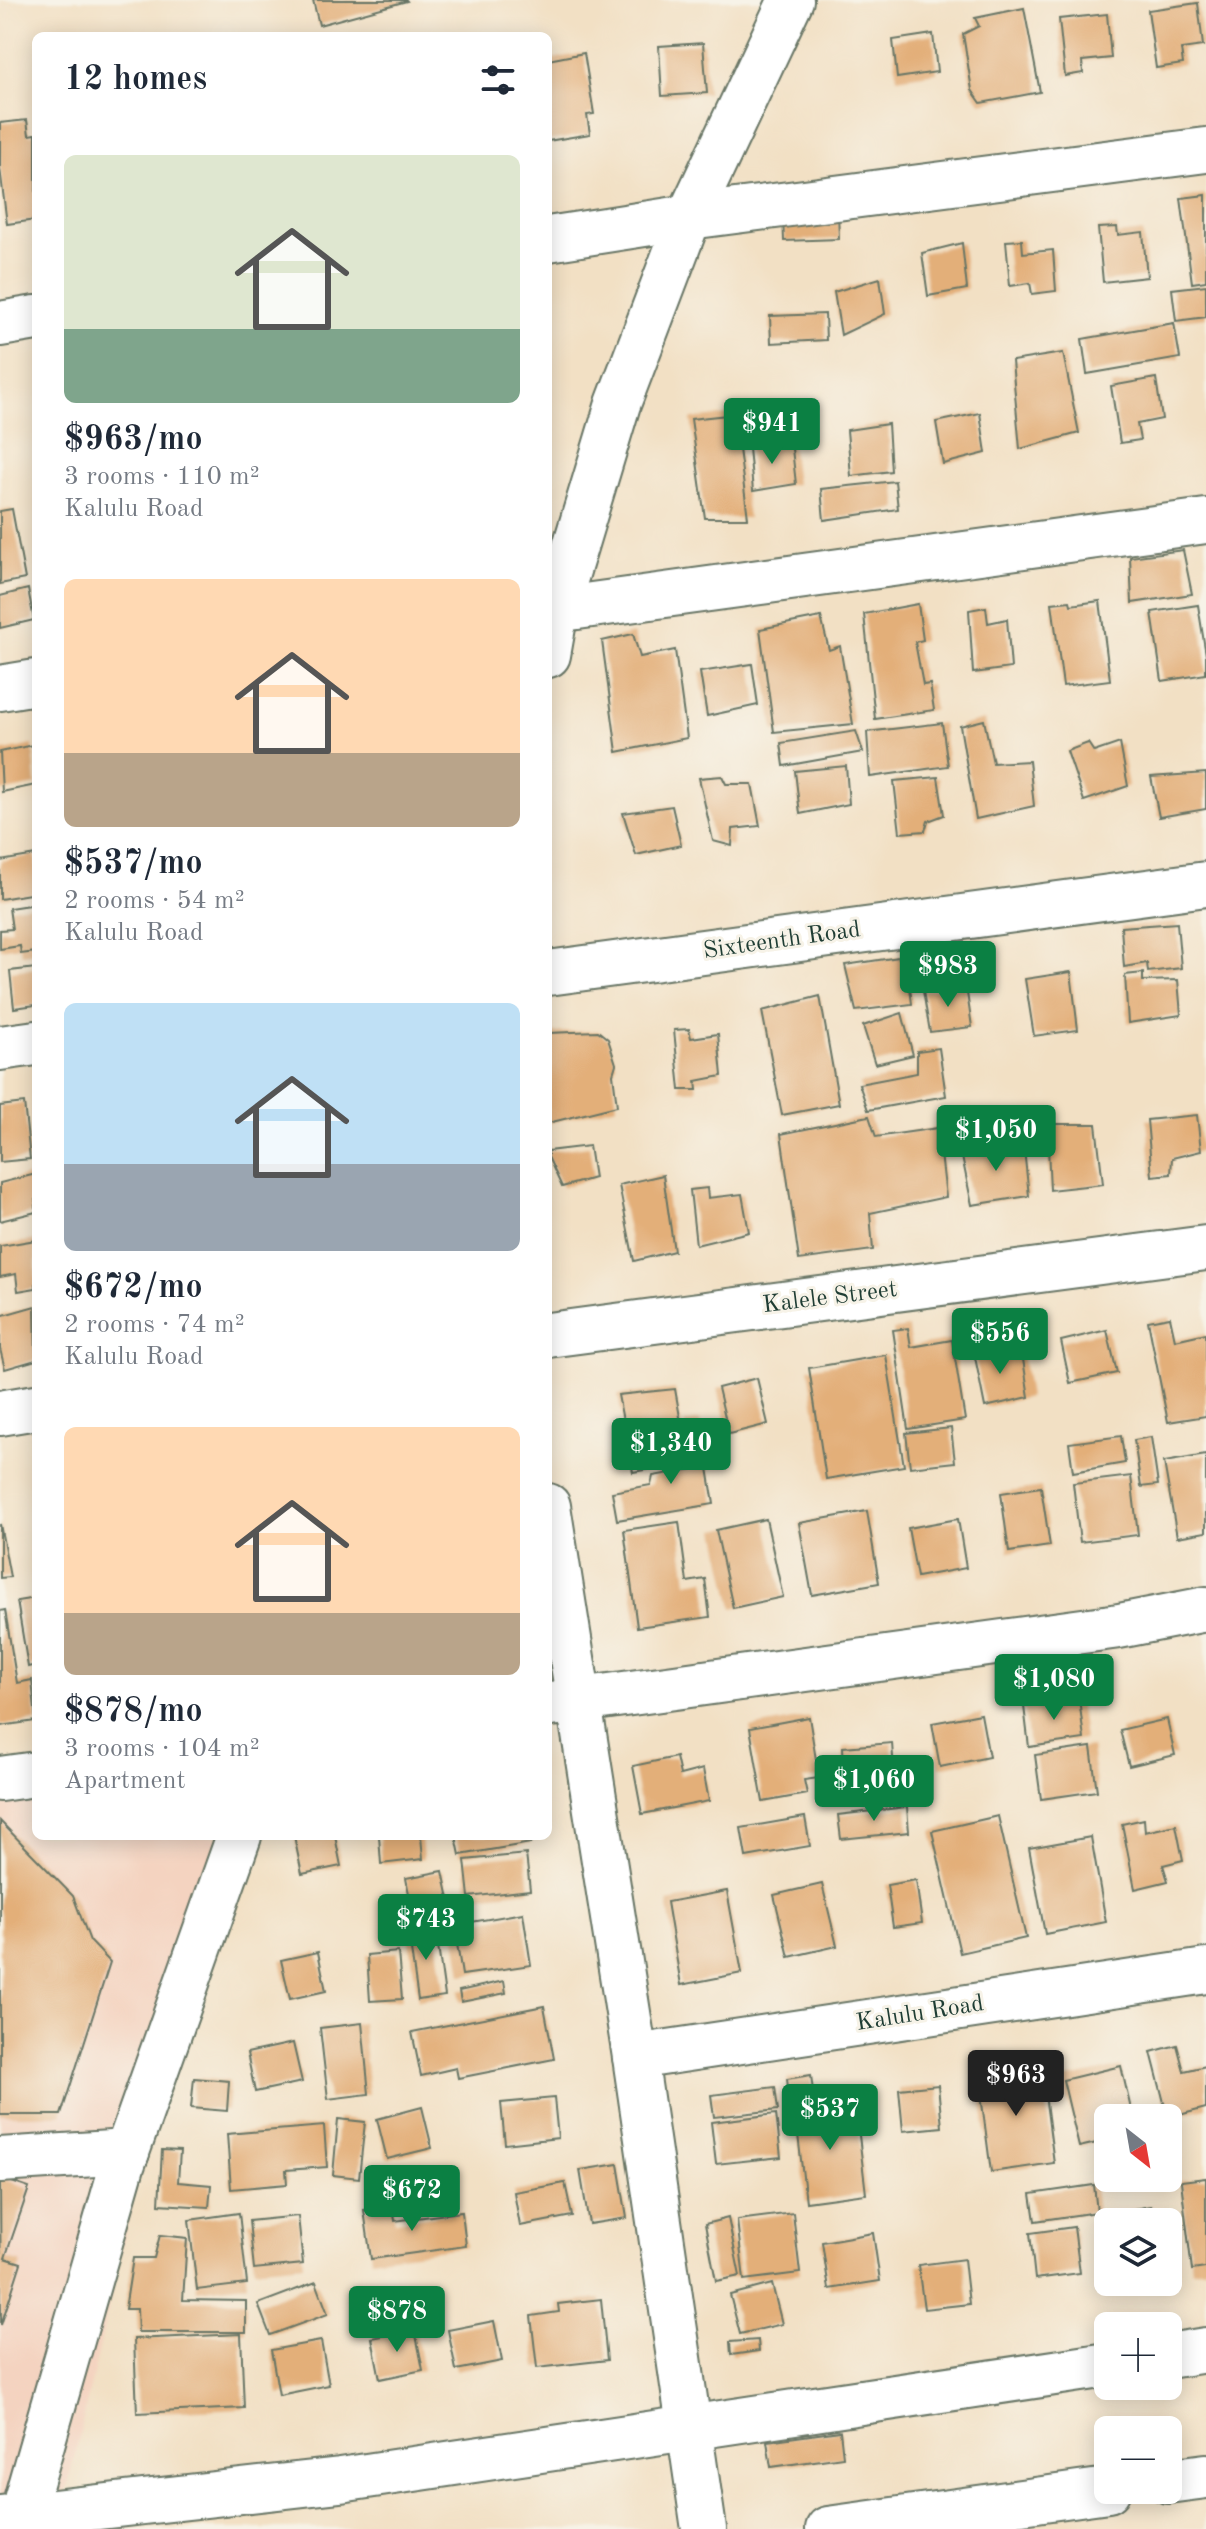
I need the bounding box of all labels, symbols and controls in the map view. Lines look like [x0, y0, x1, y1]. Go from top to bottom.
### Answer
icon: filters [476, 58, 520, 102]
text: 12 homes [64, 63, 207, 97]
icon: home [220, 207, 364, 351]
pin: $941 [725, 398, 819, 466]
text: $941 [742, 411, 802, 437]
text: $963/mo [64, 423, 203, 457]
text: 3 rooms · 110 m² [64, 464, 260, 490]
text: Kalulu Road [64, 496, 204, 522]
icon: home [220, 631, 364, 775]
text: $537/mo [64, 847, 203, 881]
text: 2 rooms · 54 m² [64, 888, 245, 914]
street label: Sixteenth Road [702, 918, 862, 964]
text: Kalulu Road [64, 920, 204, 946]
pin: $983 [901, 941, 995, 1009]
text: $983 [918, 954, 978, 980]
icon: home [220, 1055, 364, 1199]
pin: $1,050 [931, 1105, 1061, 1173]
text: $1,050 [955, 1118, 1037, 1144]
text: $672/mo [64, 1271, 203, 1305]
street label: Kalele Street [761, 1278, 899, 1318]
pin: $556 [953, 1308, 1047, 1376]
text: 2 rooms · 74 m² [64, 1312, 245, 1338]
text: $556 [970, 1321, 1030, 1347]
text: Kalulu Road [64, 1344, 204, 1370]
pin: $1,340 [606, 1418, 736, 1486]
text: $1,340 [630, 1431, 712, 1457]
icon: home [220, 1479, 364, 1623]
pin: $1,080 [989, 1654, 1119, 1722]
text: $1,080 [1013, 1667, 1095, 1693]
text: $878/mo [64, 1695, 203, 1729]
text: 3 rooms · 104 m² [64, 1736, 260, 1762]
pin: $1,060 [809, 1755, 939, 1823]
text: Apartment [64, 1768, 186, 1794]
text: $1,060 [833, 1768, 915, 1794]
pin: $743 [379, 1894, 473, 1962]
text: $743 [396, 1907, 456, 1933]
street label: Kalulu Road [855, 1992, 985, 2036]
pin: $963 [969, 2050, 1063, 2118]
text: $963 [986, 2063, 1046, 2089]
pin: $537 [783, 2084, 877, 2152]
text: $537 [800, 2097, 860, 2123]
north arrow [1094, 2104, 1182, 2192]
map controls [1094, 2104, 1182, 2504]
pin: $672 [365, 2165, 459, 2233]
text: $672 [382, 2178, 442, 2204]
button: layers [1094, 2208, 1182, 2296]
pin: $878 [350, 2286, 444, 2354]
text: $878 [367, 2299, 427, 2325]
button: + [1094, 2312, 1182, 2400]
button: − [1094, 2416, 1182, 2504]

